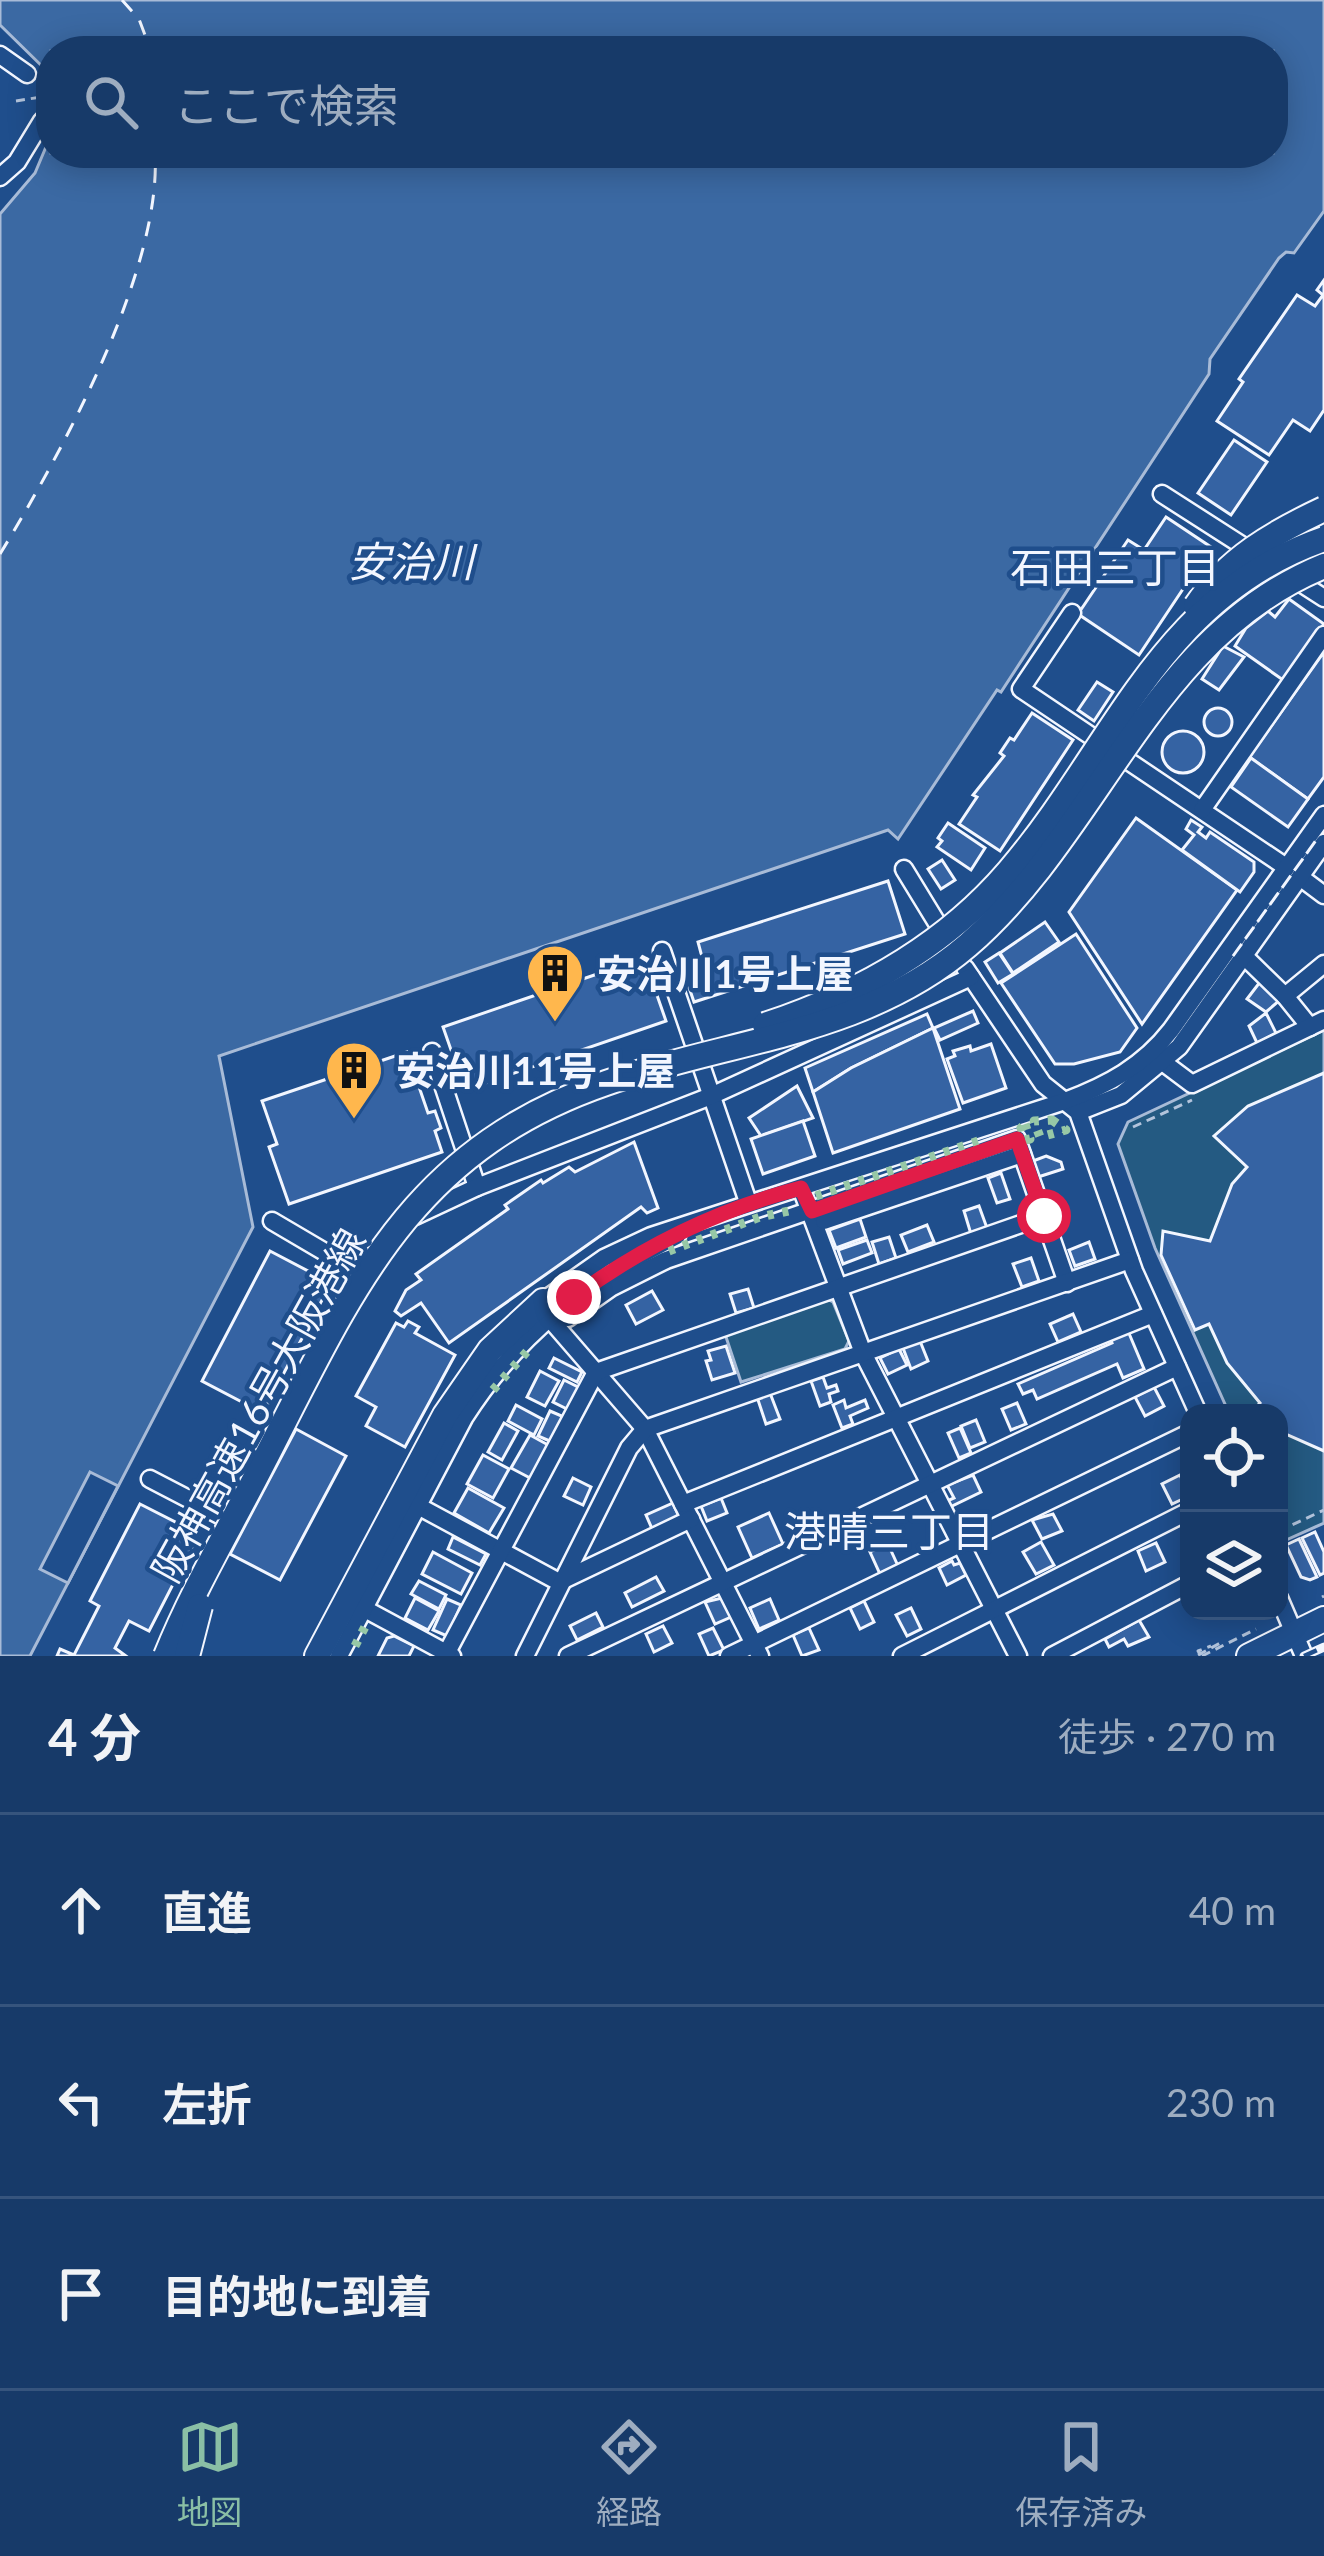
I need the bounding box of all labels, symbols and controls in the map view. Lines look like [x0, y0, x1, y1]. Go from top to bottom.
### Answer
search box [36, 36, 1288, 168]
icon: search [78, 69, 144, 135]
text: ここで検索 [174, 78, 399, 132]
water label: 安治川 [348, 536, 478, 586]
district label: 石田三丁目 [1010, 542, 1220, 592]
building icon: 安治川1号上屋 [524, 942, 586, 1024]
place label: 安治川1号上屋 [597, 950, 854, 996]
building icon: 安治川11号上屋 [323, 1039, 385, 1121]
place label: 安治川11号上屋 [396, 1047, 675, 1093]
route start [1017, 1189, 1071, 1243]
street label: 阪神高速16号大阪港線 [142, 1221, 374, 1589]
route end [547, 1270, 601, 1324]
map controls [1180, 1404, 1288, 1620]
button: locate [1180, 1404, 1288, 1512]
district label: 港晴三丁目 [784, 1506, 994, 1556]
button: layers [1180, 1512, 1288, 1620]
text: 4 分 [48, 1706, 141, 1767]
text: 徒歩 · 270 m [1058, 1713, 1276, 1759]
icon: ahead [48, 1877, 114, 1943]
text: 直進 [162, 1885, 252, 1939]
text: 40 m [1189, 1887, 1276, 1933]
icon: left [48, 2069, 114, 2135]
text: 左折 [162, 2077, 252, 2131]
text: 230 m [1166, 2079, 1276, 2125]
icon: arrive [48, 2261, 114, 2327]
text: 目的地に到着 [162, 2269, 432, 2323]
tab: 地図 [177, 2414, 243, 2534]
tab: 経路 [596, 2414, 662, 2534]
tab: 保存済み [1015, 2414, 1147, 2534]

